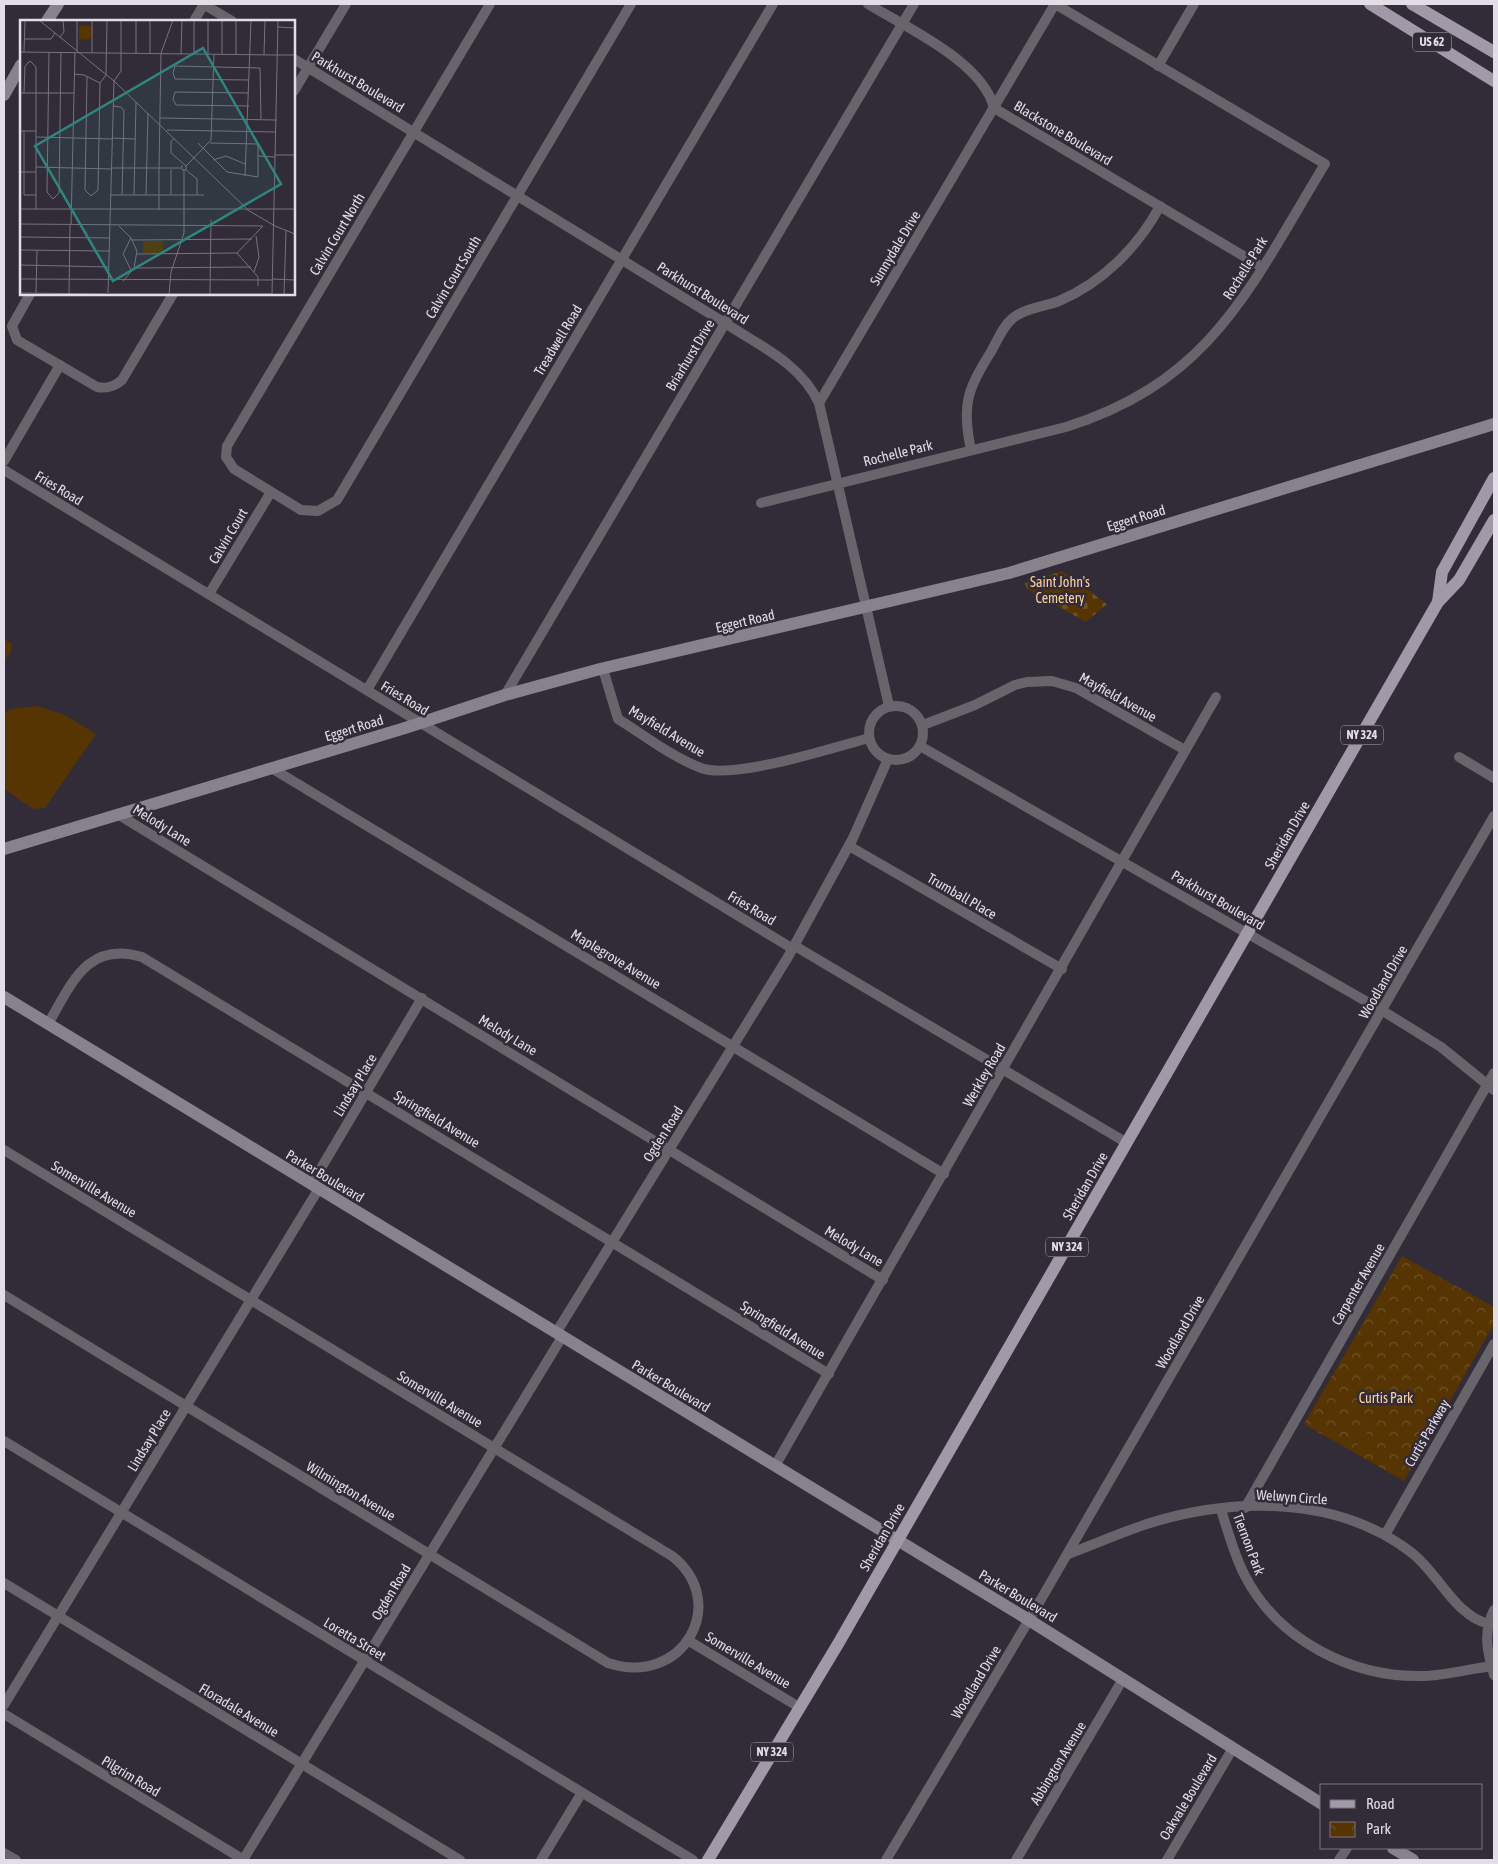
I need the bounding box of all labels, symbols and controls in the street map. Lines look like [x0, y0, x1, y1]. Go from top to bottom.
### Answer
inset map [20, 20, 295, 295]
road number: US 62 [1413, 32, 1451, 52]
street label: Parkhurst Boulevard [309, 48, 407, 116]
street label: Blackstone Boulevard [1011, 97, 1115, 169]
street label: Calvin Court North [306, 190, 368, 278]
street label: Sunnydale Drive [867, 208, 923, 288]
street label: Calvin Court South [422, 233, 484, 321]
street label: Rochelle Park [1219, 234, 1271, 302]
street label: Parkhurst Boulevard [654, 258, 752, 328]
street label: Treadwell Road [531, 302, 585, 378]
street label: Briarhurst Drive [662, 316, 718, 394]
street label: Rochelle Park [862, 437, 934, 469]
street label: Fries Road [32, 468, 86, 508]
street label: Eggert Road [1105, 502, 1167, 534]
street label: Calvin Court [205, 505, 251, 567]
park label: Saint John's Cemetery [1030, 574, 1090, 606]
street label: Eggert Road [714, 606, 776, 636]
street label: Mayfield Avenue [1077, 669, 1159, 725]
street label: Fries Road [378, 678, 432, 718]
street label: Mayfield Avenue [626, 702, 708, 760]
street label: Eggert Road [323, 712, 385, 744]
road number: NY 324 [1341, 726, 1383, 744]
street label: Sheridan Drive [1261, 798, 1313, 872]
street label: Melody Lane [130, 801, 194, 849]
street label: Parkhurst Boulevard [1169, 867, 1267, 933]
street label: Trumball Place [924, 870, 1000, 922]
street label: Fries Road [725, 888, 779, 928]
street label: Maplegrove Avenue [568, 926, 664, 992]
street label: Woodland Drive [1356, 942, 1410, 1022]
street label: Melody Lane [476, 1011, 540, 1059]
street label: Werkley Road [959, 1040, 1009, 1110]
street label: Lindsay Place [330, 1051, 380, 1119]
street label: Springfield Avenue [391, 1087, 483, 1151]
street label: Ogden Road [640, 1103, 686, 1165]
street label: Parker Boulevard [283, 1146, 367, 1206]
street label: Sheridan Drive [1059, 1149, 1111, 1223]
street label: Somerville Avenue [49, 1157, 139, 1221]
street label: Melody Lane [822, 1222, 886, 1270]
road number: NY 324 [1046, 1238, 1088, 1256]
street label: Carpenter Avenue [1328, 1240, 1388, 1328]
street label: Woodland Drive [1153, 1292, 1207, 1372]
street label: Springfield Avenue [738, 1298, 828, 1362]
street label: Parker Boulevard [629, 1356, 713, 1416]
street label: Somerville Avenue [395, 1367, 485, 1431]
park label: Curtis Park [1359, 1390, 1413, 1406]
street label: Curtis Parkway [1401, 1396, 1453, 1469]
street label: Lindsay Place [124, 1406, 174, 1474]
street label: Wilmington Avenue [304, 1458, 398, 1524]
street label: Welwyn Circle [1256, 1487, 1328, 1507]
street label: Sheridan Drive [856, 1500, 908, 1574]
street label: Tiernon Park [1230, 1511, 1268, 1577]
street label: Ogden Road [368, 1561, 414, 1623]
street label: Parker Boulevard [976, 1566, 1060, 1626]
street label: Loretta Street [321, 1614, 389, 1664]
street label: Somerville Avenue [703, 1628, 793, 1692]
street label: Woodland Drive [948, 1643, 1004, 1721]
street label: Floradale Avenue [196, 1680, 282, 1740]
street label: Abbington Avenue [1027, 1719, 1089, 1807]
road number: NY 324 [751, 1742, 793, 1761]
street label: Oakvale Boulevard [1156, 1751, 1220, 1843]
street label: Pilgrim Road [99, 1752, 163, 1800]
legend [1320, 1784, 1483, 1849]
text: Road [1366, 1795, 1395, 1812]
text: Park [1366, 1820, 1391, 1837]

